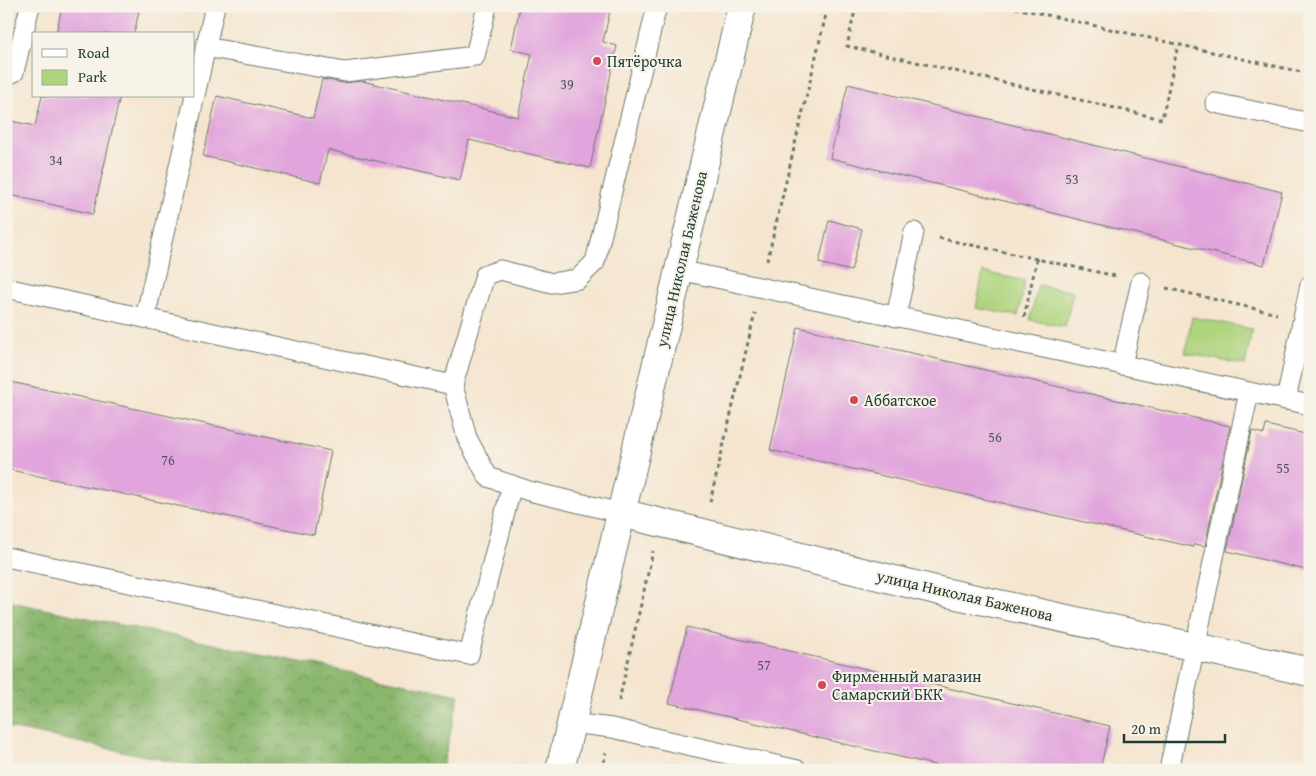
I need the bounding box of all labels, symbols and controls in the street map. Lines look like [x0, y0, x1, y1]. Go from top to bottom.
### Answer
legend [32, 32, 195, 98]
text: Road [78, 42, 109, 63]
place label: Пятёрочка [607, 49, 682, 73]
marker: Пятёрочка [591, 55, 603, 67]
text: Park [78, 66, 107, 87]
house number: 39 [560, 74, 574, 94]
house number: 34 [49, 150, 63, 170]
street label: улица Николая Баженова [649, 168, 713, 350]
house number: 53 [1065, 169, 1079, 189]
place label: Аббатское [864, 388, 937, 412]
marker: Аббатское [848, 394, 860, 406]
house number: 56 [988, 427, 1002, 447]
house number: 76 [161, 450, 175, 470]
house number: 55 [1276, 458, 1290, 478]
street label: улица Николая Баженова [874, 563, 1056, 627]
house number: 57 [757, 655, 771, 675]
place label: Фирменный магазин Самарский БКК [832, 664, 981, 706]
marker: Фирменный магазин Самарский БКК [816, 679, 828, 691]
scale bar [1124, 711, 1225, 743]
text: 20 m [1131, 718, 1162, 739]

